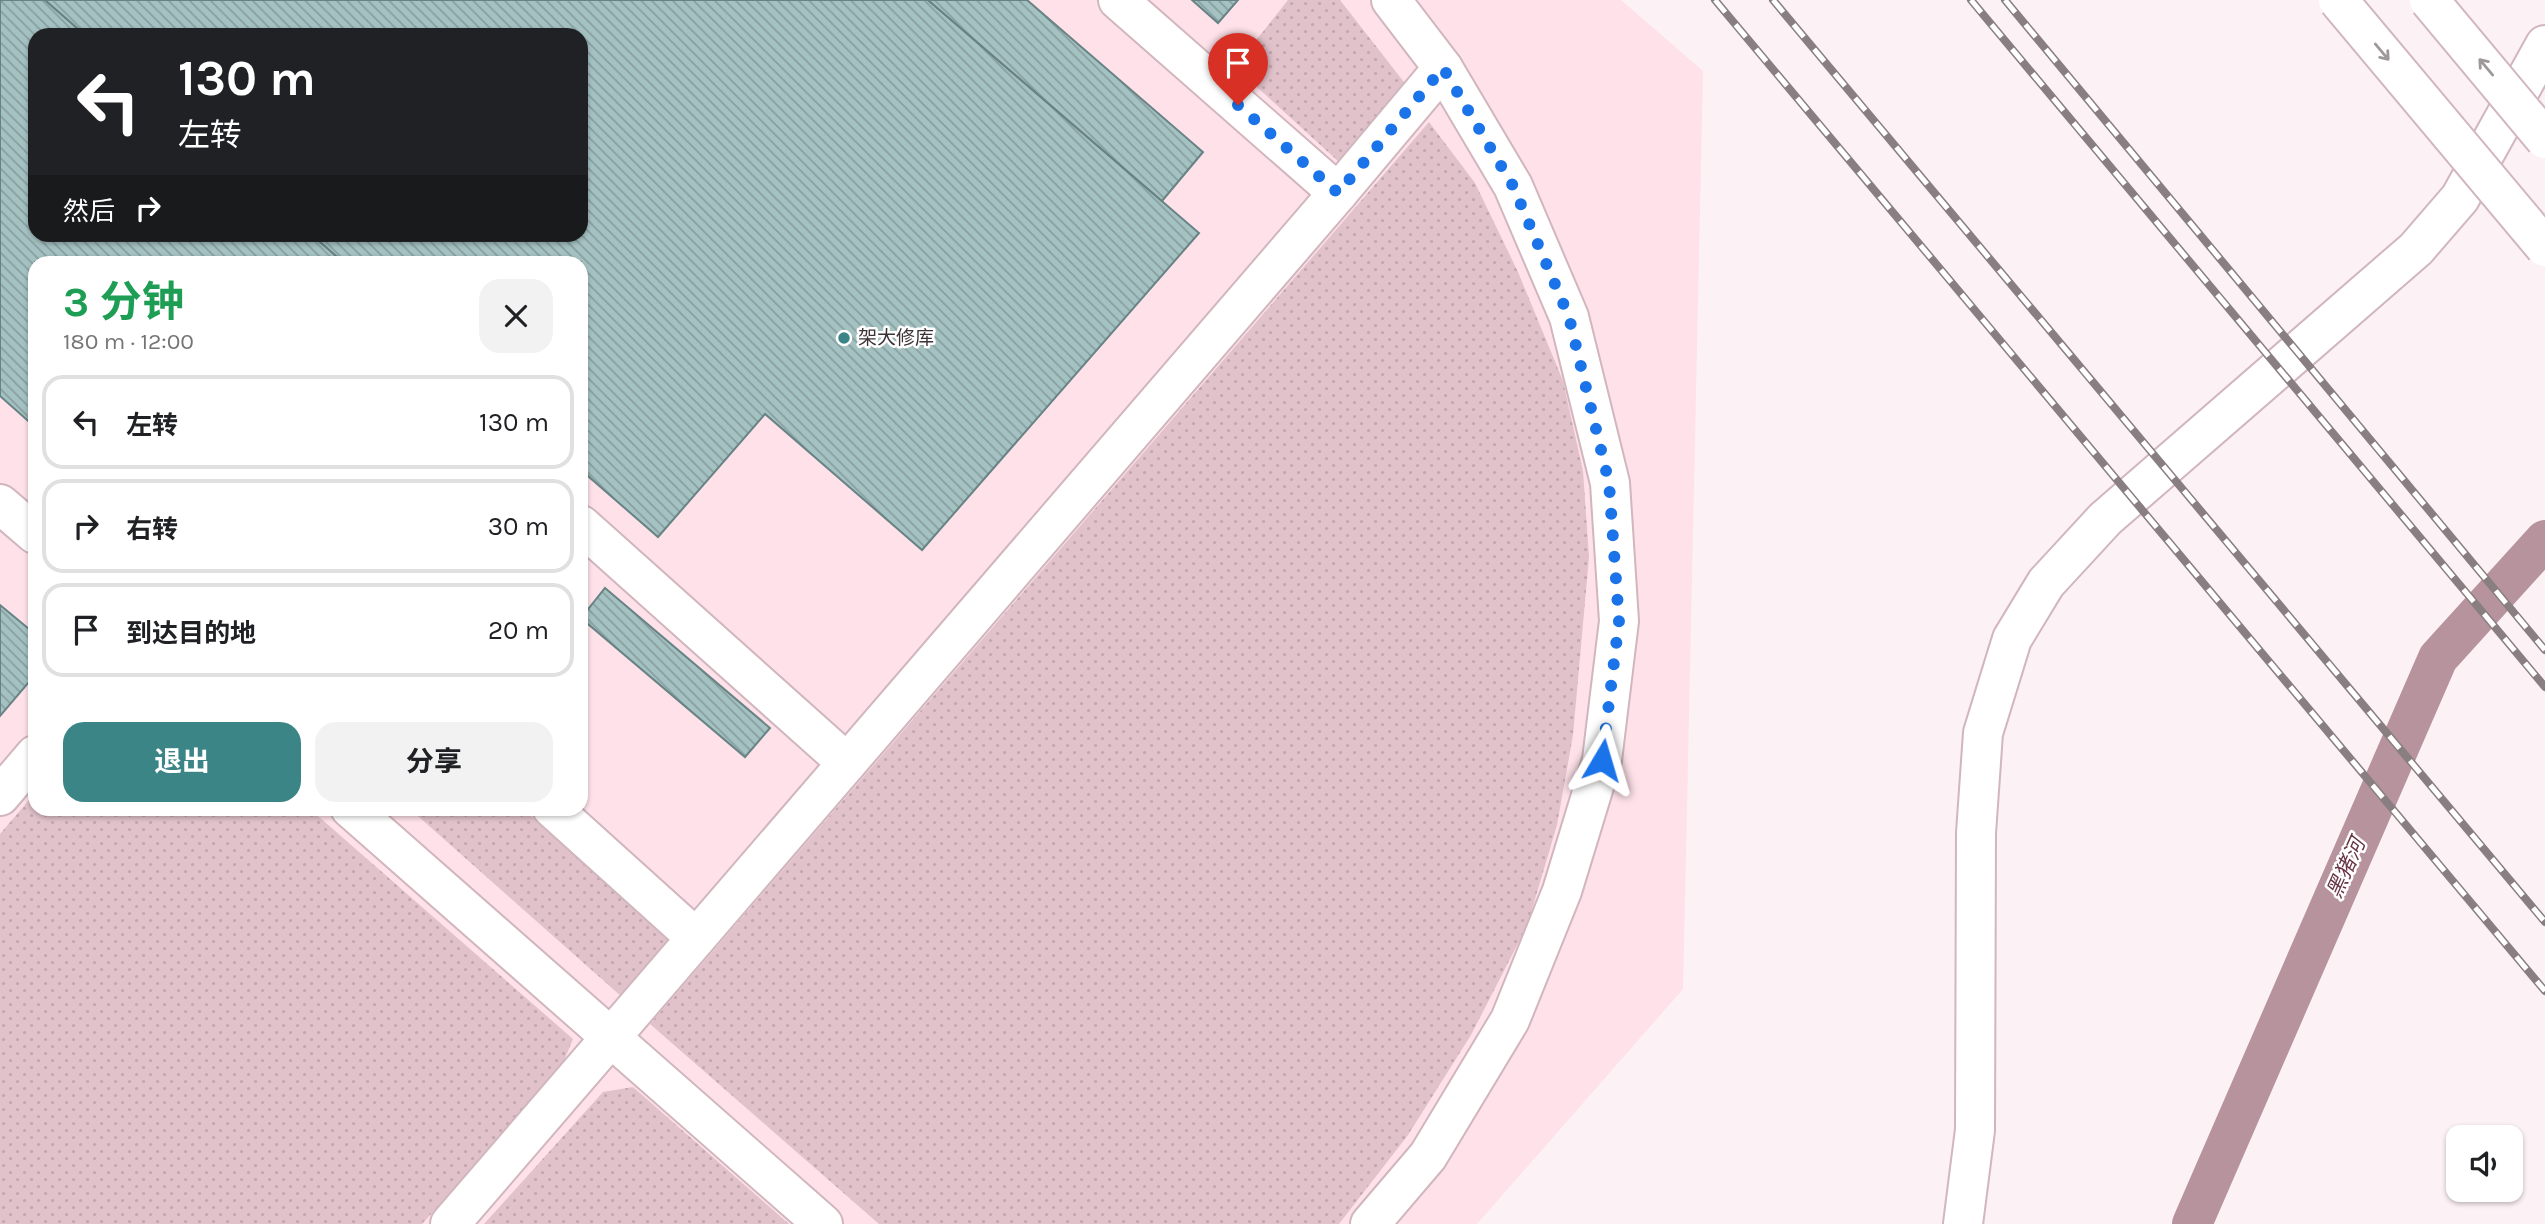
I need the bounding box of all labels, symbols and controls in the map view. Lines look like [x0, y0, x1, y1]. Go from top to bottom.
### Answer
pin [1208, 33, 1268, 105]
one-way arrow [2374, 43, 2389, 61]
icon: arrive [1219, 44, 1257, 82]
text: 130 m [178, 50, 316, 107]
icon: left [63, 56, 154, 147]
one-way arrow [2478, 59, 2493, 77]
text: 左转 [178, 117, 242, 154]
icon: right [129, 189, 167, 227]
text: 然后 [63, 196, 115, 227]
text: 3 分钟 [63, 277, 184, 327]
button: close [479, 279, 553, 353]
place label: 架大修库 [858, 327, 934, 349]
text: 180 m · 12:00 [63, 328, 194, 355]
marker: 架大修库 [836, 330, 852, 346]
icon: left [67, 403, 105, 441]
text: 130 m [479, 407, 549, 438]
text: 左转 [126, 410, 178, 441]
icon: right [67, 507, 105, 545]
text: 30 m [488, 511, 549, 542]
text: 右转 [126, 514, 178, 545]
icon: arrive [67, 611, 105, 649]
text: 20 m [488, 615, 549, 646]
text: 到达目的地 [126, 618, 256, 649]
button: 退出 [63, 722, 301, 802]
button: 分享 [315, 722, 553, 802]
position arrow [1565, 723, 1639, 797]
water label: 黑猪河 [2322, 831, 2371, 902]
map controls [2446, 1125, 2523, 1202]
button: sound [2446, 1125, 2523, 1202]

